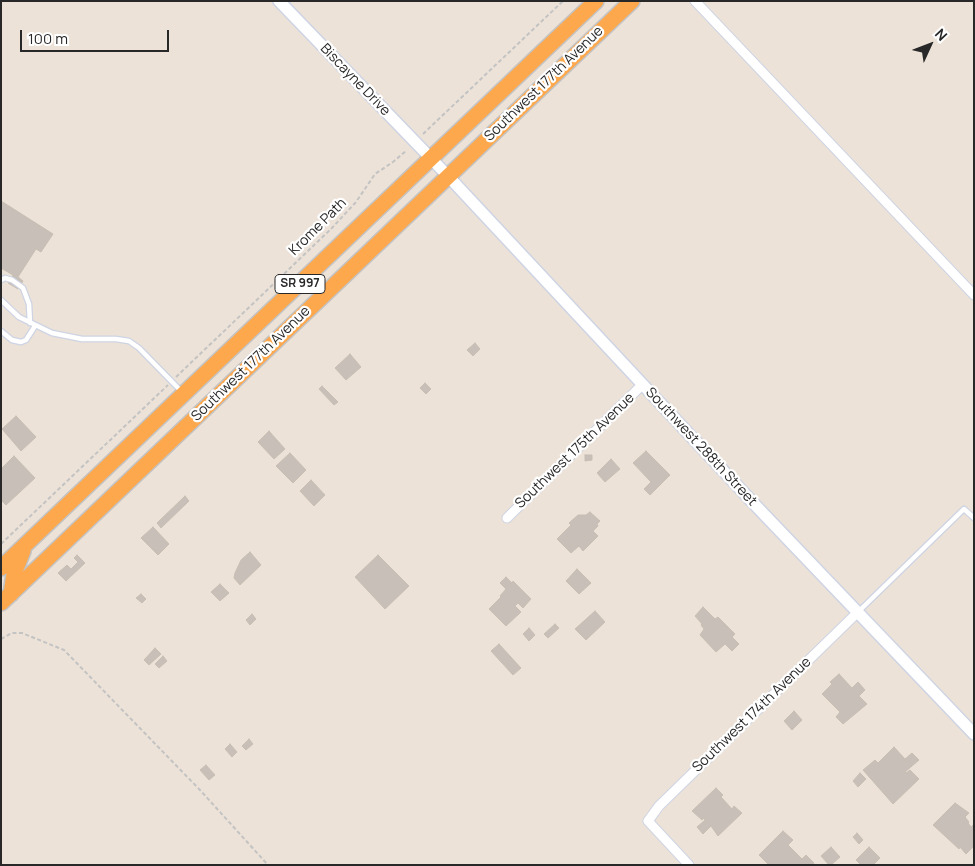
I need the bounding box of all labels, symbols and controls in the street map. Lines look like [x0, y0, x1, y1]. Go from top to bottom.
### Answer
scale bar [22, 20, 171, 52]
north arrow [905, 20, 955, 70]
street label: Southwest 177th Avenue [481, 23, 607, 145]
text: N [931, 24, 952, 45]
text: 100 m [28, 28, 68, 49]
street label: Biscayne Drive [316, 40, 394, 120]
street label: Krome Path [286, 195, 350, 259]
road number: SR 997 [275, 274, 325, 294]
street label: Southwest 177th Avenue [188, 303, 314, 425]
street label: Southwest 288th Street [642, 384, 760, 510]
street label: Southwest 175th Avenue [512, 390, 638, 512]
street label: Southwest 174th Avenue [689, 654, 815, 776]

